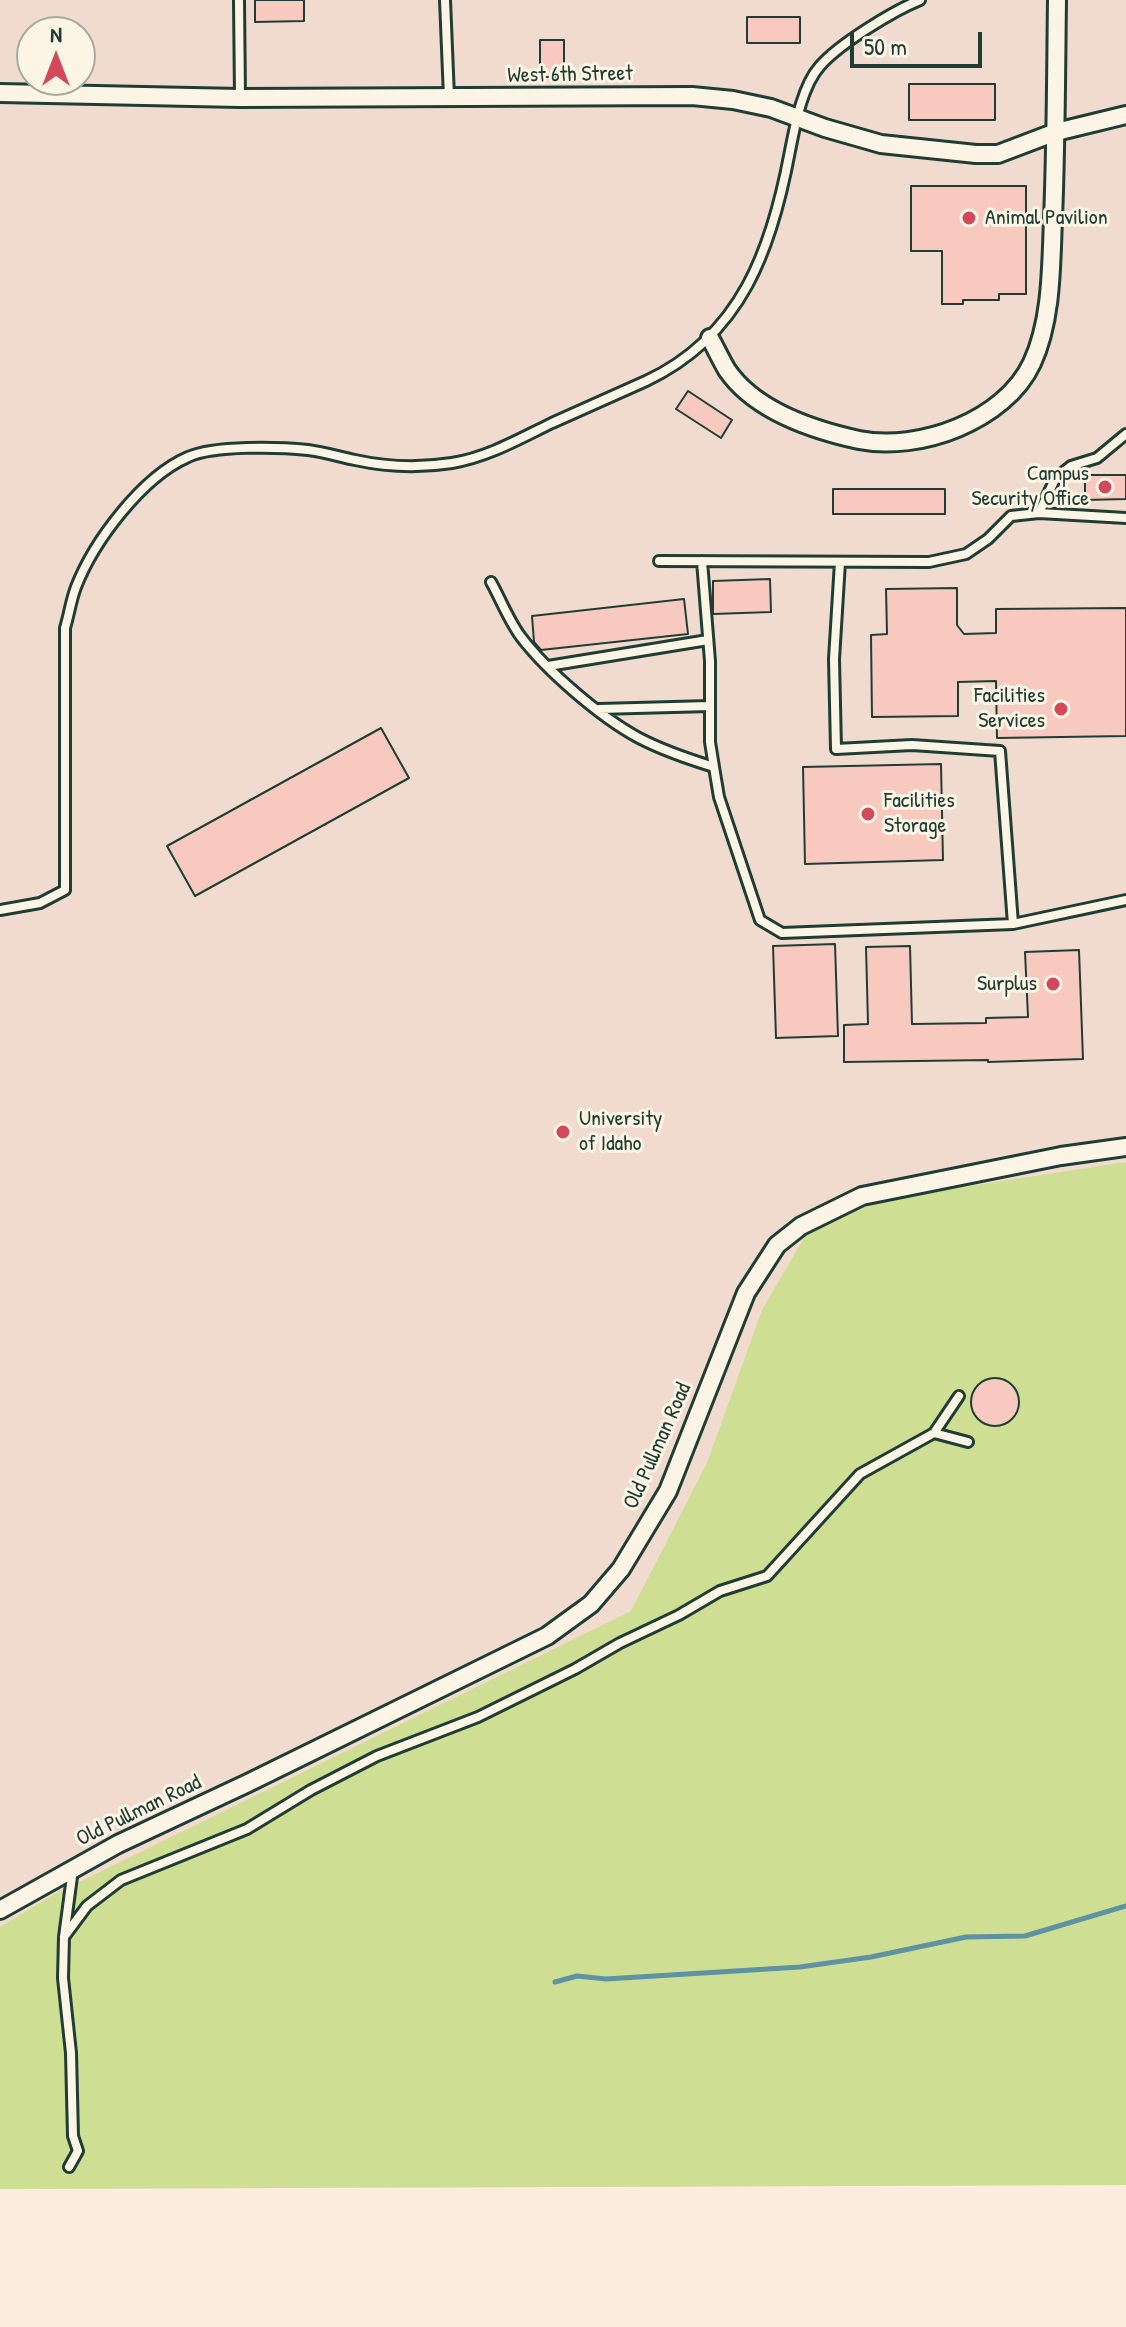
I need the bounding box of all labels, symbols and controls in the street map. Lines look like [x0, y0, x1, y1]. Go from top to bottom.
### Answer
north arrow [16, 16, 96, 96]
scale bar [854, 16, 986, 66]
text: N [50, 19, 62, 49]
text: 50 m [864, 30, 907, 62]
street label: West 6th Street [507, 61, 633, 89]
place label: Animal Pavilion [985, 205, 1108, 231]
marker: Animal Pavilion [960, 209, 978, 227]
place label: Campus Security Office [971, 461, 1089, 512]
marker: Campus Security Office [1096, 478, 1114, 496]
place label: Facilities Services [974, 683, 1045, 734]
marker: Facilities Services [1052, 700, 1070, 718]
place label: Facilities Storage [884, 788, 955, 840]
marker: Facilities Storage [859, 805, 877, 823]
place label: Surplus [977, 971, 1037, 997]
marker: Surplus [1044, 975, 1062, 993]
place label: University of Idaho [579, 1106, 662, 1158]
marker: University of Idaho [554, 1123, 572, 1141]
street label: Old Pullman Road [618, 1379, 698, 1513]
street label: Old Pullman Road [72, 1769, 206, 1853]

